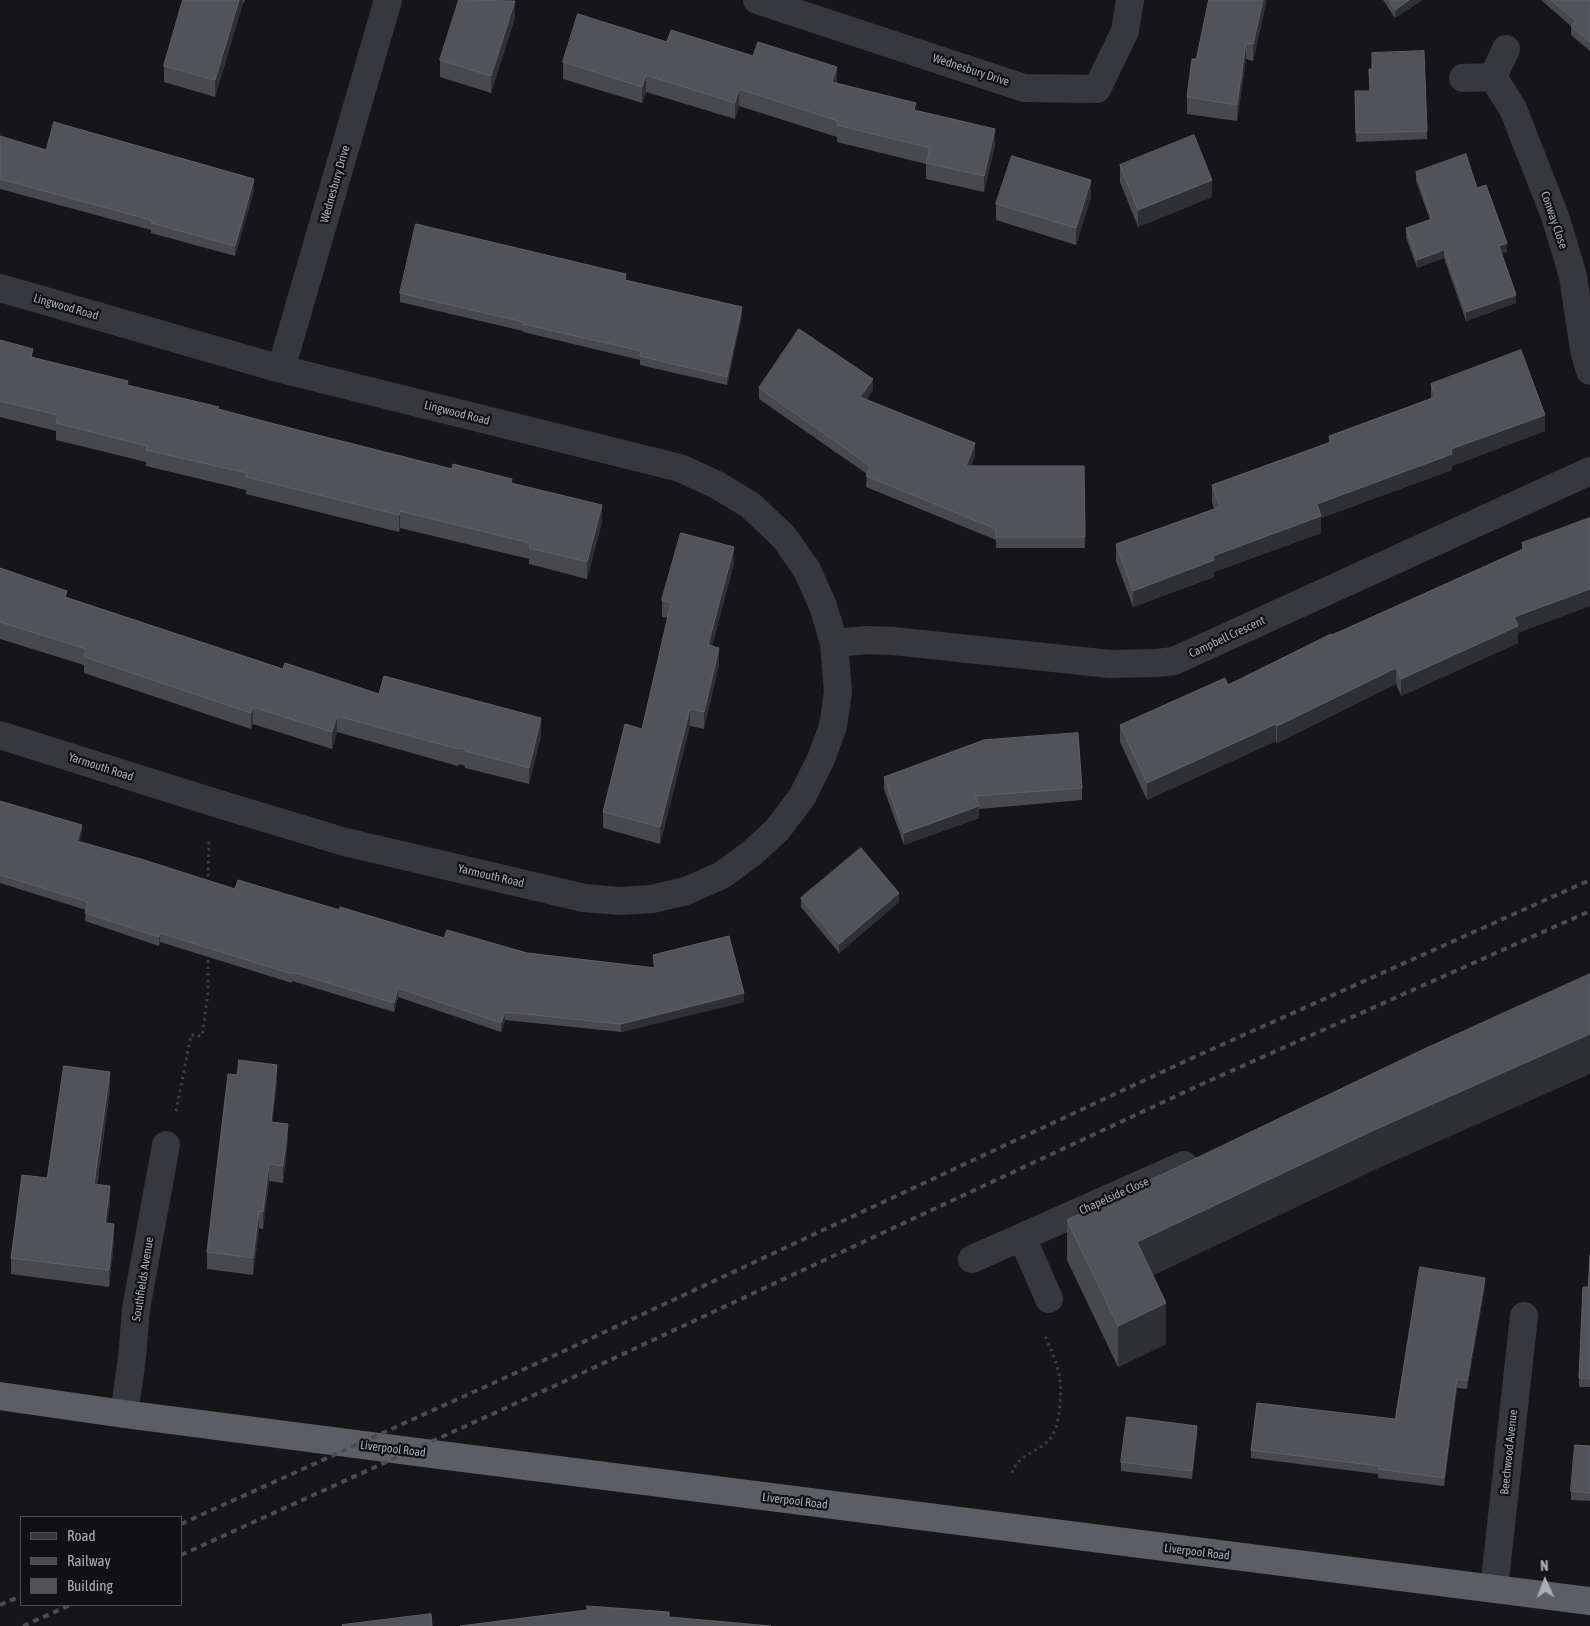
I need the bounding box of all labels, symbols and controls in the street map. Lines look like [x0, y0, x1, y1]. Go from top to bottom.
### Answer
street label: Wednesbury Drive [931, 51, 1011, 89]
street label: Wednesbury Drive [317, 144, 353, 224]
street label: Conway Close [1537, 189, 1571, 251]
street label: Lingwood Road [32, 291, 100, 323]
street label: Lingwood Road [423, 398, 491, 428]
street label: Campbell Crescent [1187, 613, 1267, 661]
street label: Yarmouth Road [67, 750, 135, 784]
street label: Yarmouth Road [456, 861, 526, 891]
street label: Chapelside Close [1077, 1174, 1151, 1218]
street label: Southfields Avenue [129, 1236, 157, 1322]
street label: Beechwood Avenue [1497, 1409, 1521, 1495]
street label: Liverpool Road [359, 1438, 427, 1460]
street label: Liverpool Road [761, 1490, 829, 1512]
legend [20, 1516, 182, 1606]
text: Road [67, 1527, 96, 1544]
street label: Liverpool Road [1163, 1541, 1231, 1563]
text: Railway [67, 1552, 111, 1569]
north arrow [1520, 1556, 1570, 1606]
text: N [1540, 1558, 1549, 1574]
text: Building [67, 1577, 113, 1594]

